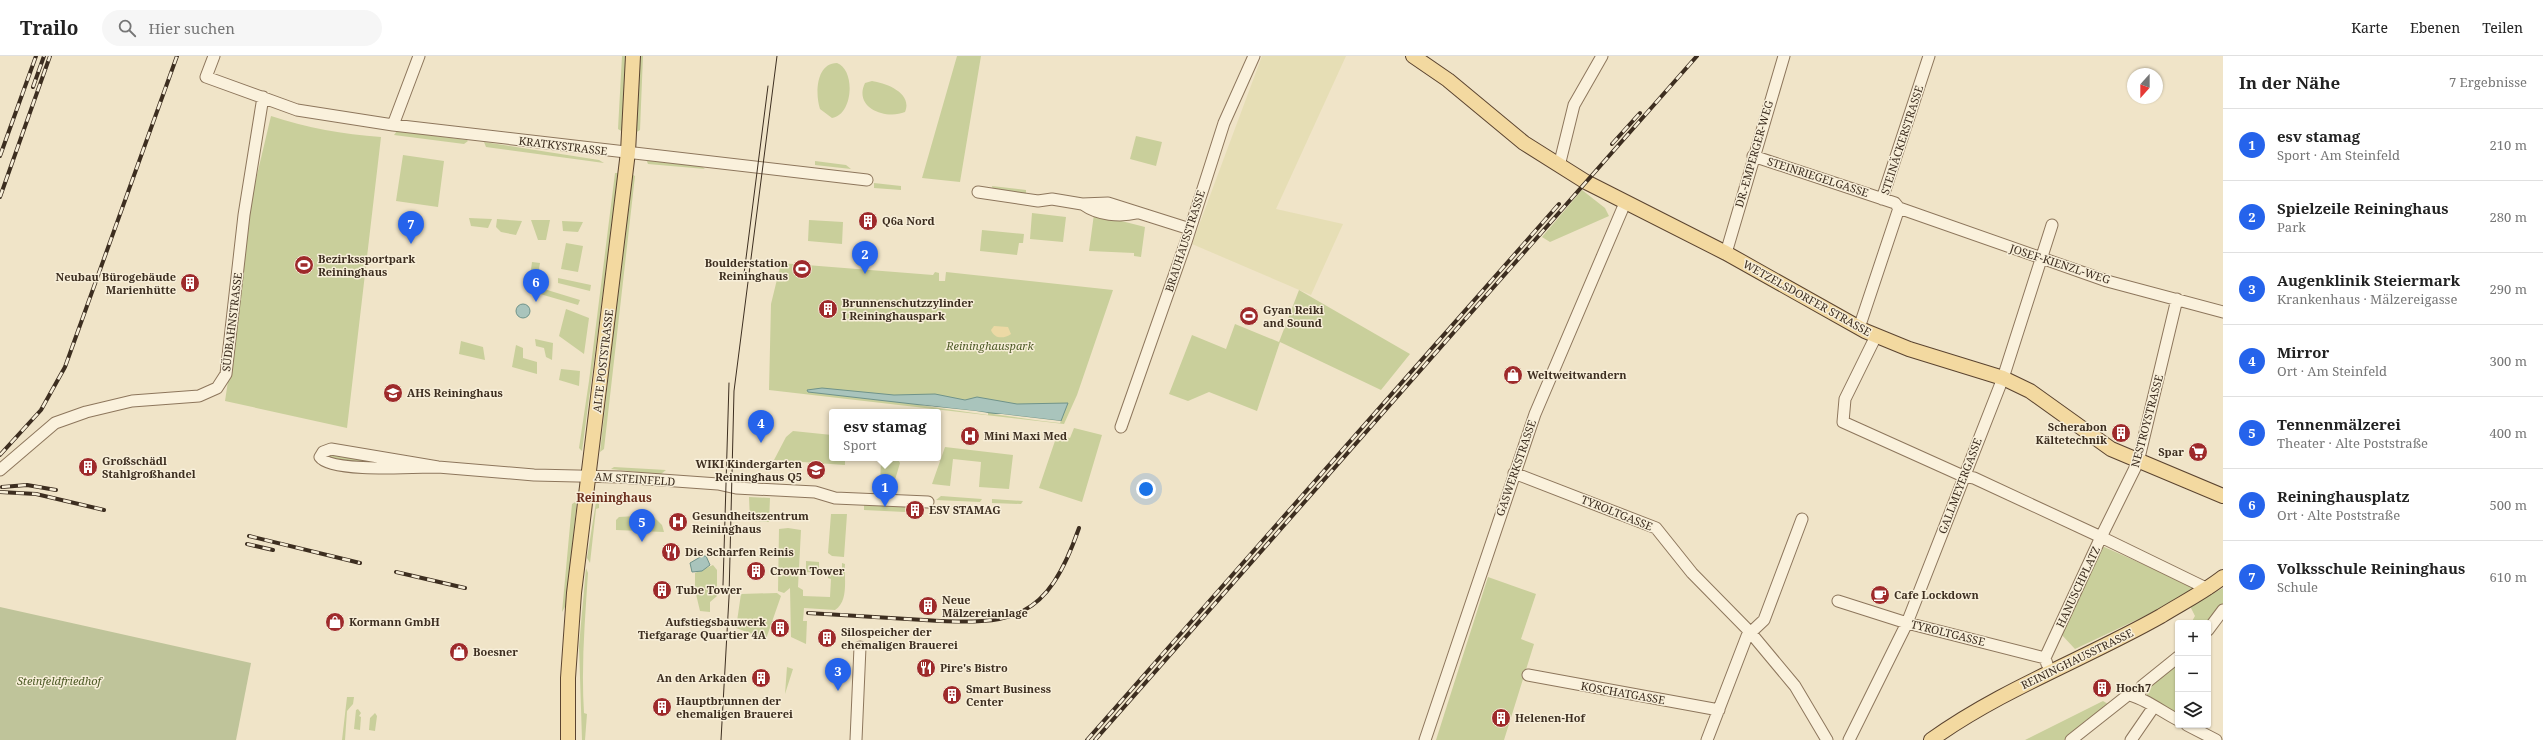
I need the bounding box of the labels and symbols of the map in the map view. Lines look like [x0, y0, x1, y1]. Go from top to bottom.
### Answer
north arrow [2127, 68, 2163, 104]
street label: STEINÄCKERSTRASSE [1877, 83, 1926, 196]
street label: DR.-EMPERGER-WEG [1731, 99, 1776, 209]
street label: KRATKYSTRASSE [518, 133, 608, 158]
street label: STEINRIEGELGASSE [1765, 153, 1871, 200]
street label: BRAUHAUSSTRASSE [1161, 188, 1208, 294]
building icon: Q6a Nord [857, 210, 879, 232]
pin: 7 [398, 211, 424, 244]
place label: Q6a Nord [882, 213, 935, 228]
street label: JOSEF-KIENZL-WEG [2007, 240, 2112, 287]
pin: 2 [852, 241, 878, 274]
place label: Bezirkssportpark Reininghaus [318, 251, 415, 279]
sports icon: Bezirkssportpark Reininghaus [293, 254, 315, 276]
place label: Boulderstation Reininghaus [705, 255, 789, 283]
street label: WETZELSDORFER STRASSE [1740, 256, 1874, 339]
sports icon: Boulderstation Reininghaus [791, 258, 813, 280]
place label: Neubau Bürogebäude Marienhütte [56, 269, 176, 297]
pin: 6 [523, 269, 549, 302]
street label: SÜDBAHNSTRASSE [218, 271, 245, 372]
building icon: Neubau Bürogebäude Marienhütte [179, 272, 201, 294]
place label: Brunnenschutzzylinder I Reininghauspark [842, 295, 974, 323]
building icon: Brunnenschutzzylinder I Reininghauspark [817, 298, 839, 320]
place label: Gyan Reiki and Sound [1263, 302, 1324, 330]
sports icon: Gyan Reiki and Sound [1238, 305, 1260, 327]
street label: ALTE POSTSTRASSE [589, 308, 616, 413]
park label: Reininghauspark [945, 338, 1034, 353]
shop icon: Weltweitwandern [1502, 364, 1524, 386]
place label: Weltweitwandern [1527, 367, 1627, 382]
street label: NESTROYSTRASSE [2127, 373, 2166, 469]
school or university icon: AHS Reininghaus [382, 382, 404, 404]
place label: AHS Reininghaus [407, 385, 503, 400]
pin: 4 [748, 410, 774, 443]
street label: GASWERKSTRASSE [1492, 418, 1539, 518]
place label: Scherabon Kältetechnik [2036, 419, 2108, 447]
building icon: Scherabon Kältetechnik [2110, 422, 2132, 444]
hospital icon: Mini Maxi Med [959, 425, 981, 447]
place label: Mini Maxi Med [984, 428, 1067, 443]
street label: GALLMEYERGASSE [1934, 436, 1985, 536]
supermarket icon: Spar [2187, 441, 2209, 463]
place label: Spar [2158, 444, 2184, 459]
place label: Großschädl Stahlgroßhandel [102, 453, 196, 481]
building icon: Großschädl Stahlgroßhandel [77, 456, 99, 478]
place label: WIKI Kindergarten Reininghaus Q5 [695, 456, 803, 484]
school or university icon: WIKI Kindergarten Reininghaus Q5 [805, 459, 827, 481]
street label: AM STEINFELD [594, 468, 676, 489]
pin: 1 [872, 474, 898, 507]
your location [1136, 479, 1156, 499]
district label: Reininghaus [576, 489, 652, 506]
street label: TYROLTGASSE [1579, 491, 1655, 534]
building icon: ESV STAMAG [904, 499, 926, 521]
place label: ESV STAMAG [929, 502, 1001, 517]
place label: Gesundheitszentrum Reininghaus [692, 508, 809, 536]
pin: 5 [629, 509, 655, 542]
hospital icon: Gesundheitszentrum Reininghaus [667, 511, 689, 533]
restaurant icon: Die Scharfen Reinis [660, 541, 682, 563]
street label: HANUSCHPLATZ [2052, 543, 2103, 630]
place label: Die Scharfen Reinis [685, 544, 794, 559]
building icon: Crown Tower [745, 560, 767, 582]
place label: Crown Tower [770, 563, 845, 578]
building icon: Tube Tower [651, 579, 673, 601]
place label: Tube Tower [676, 582, 742, 597]
cafe icon: Cafe Lockdown [1869, 584, 1891, 606]
place label: Cafe Lockdown [1894, 587, 1979, 602]
place label: Neue Mälzereianlage [942, 592, 1028, 620]
building icon: Neue Mälzereianlage [917, 595, 939, 617]
shop icon: Kormann GmbH [324, 611, 346, 633]
place label: Kormann GmbH [349, 614, 440, 629]
place label: Aufstiegsbauwerk Tiefgarage Quartier 4A [638, 614, 767, 642]
street label: TYROLTGASSE [1910, 616, 1987, 649]
building icon: Aufstiegsbauwerk Tiefgarage Quartier 4A [769, 617, 791, 639]
place label: Silospeicher der ehemaligen Brauerei [841, 624, 958, 652]
street label: REININGHAUSSTRASSE [2018, 625, 2136, 692]
building icon: Silospeicher der ehemaligen Brauerei [816, 627, 838, 649]
shop icon: Boesner [448, 641, 470, 663]
place label: Boesner [473, 644, 518, 659]
restaurant icon: Pire's Bistro [915, 657, 937, 679]
pin: 3 [825, 658, 851, 691]
place label: Pire's Bistro [940, 660, 1008, 675]
building icon: An den Arkaden [750, 667, 772, 689]
place label: An den Arkaden [656, 670, 748, 685]
park label: Steinfeldfriedhof [17, 673, 104, 688]
building icon: Hoch7 [2091, 677, 2113, 699]
street label: KOSCHATGASSE [1580, 678, 1666, 707]
place label: Hoch7 [2116, 680, 2151, 695]
place label: Smart Business Center [966, 681, 1051, 709]
building icon: Smart Business Center [941, 684, 963, 706]
place label: Hauptbrunnen der ehemaligen Brauerei [676, 693, 793, 721]
building icon: Hauptbrunnen der ehemaligen Brauerei [651, 696, 673, 718]
building icon: Helenen-Hof [1490, 707, 1512, 729]
place label: Helenen-Hof [1515, 710, 1587, 725]

